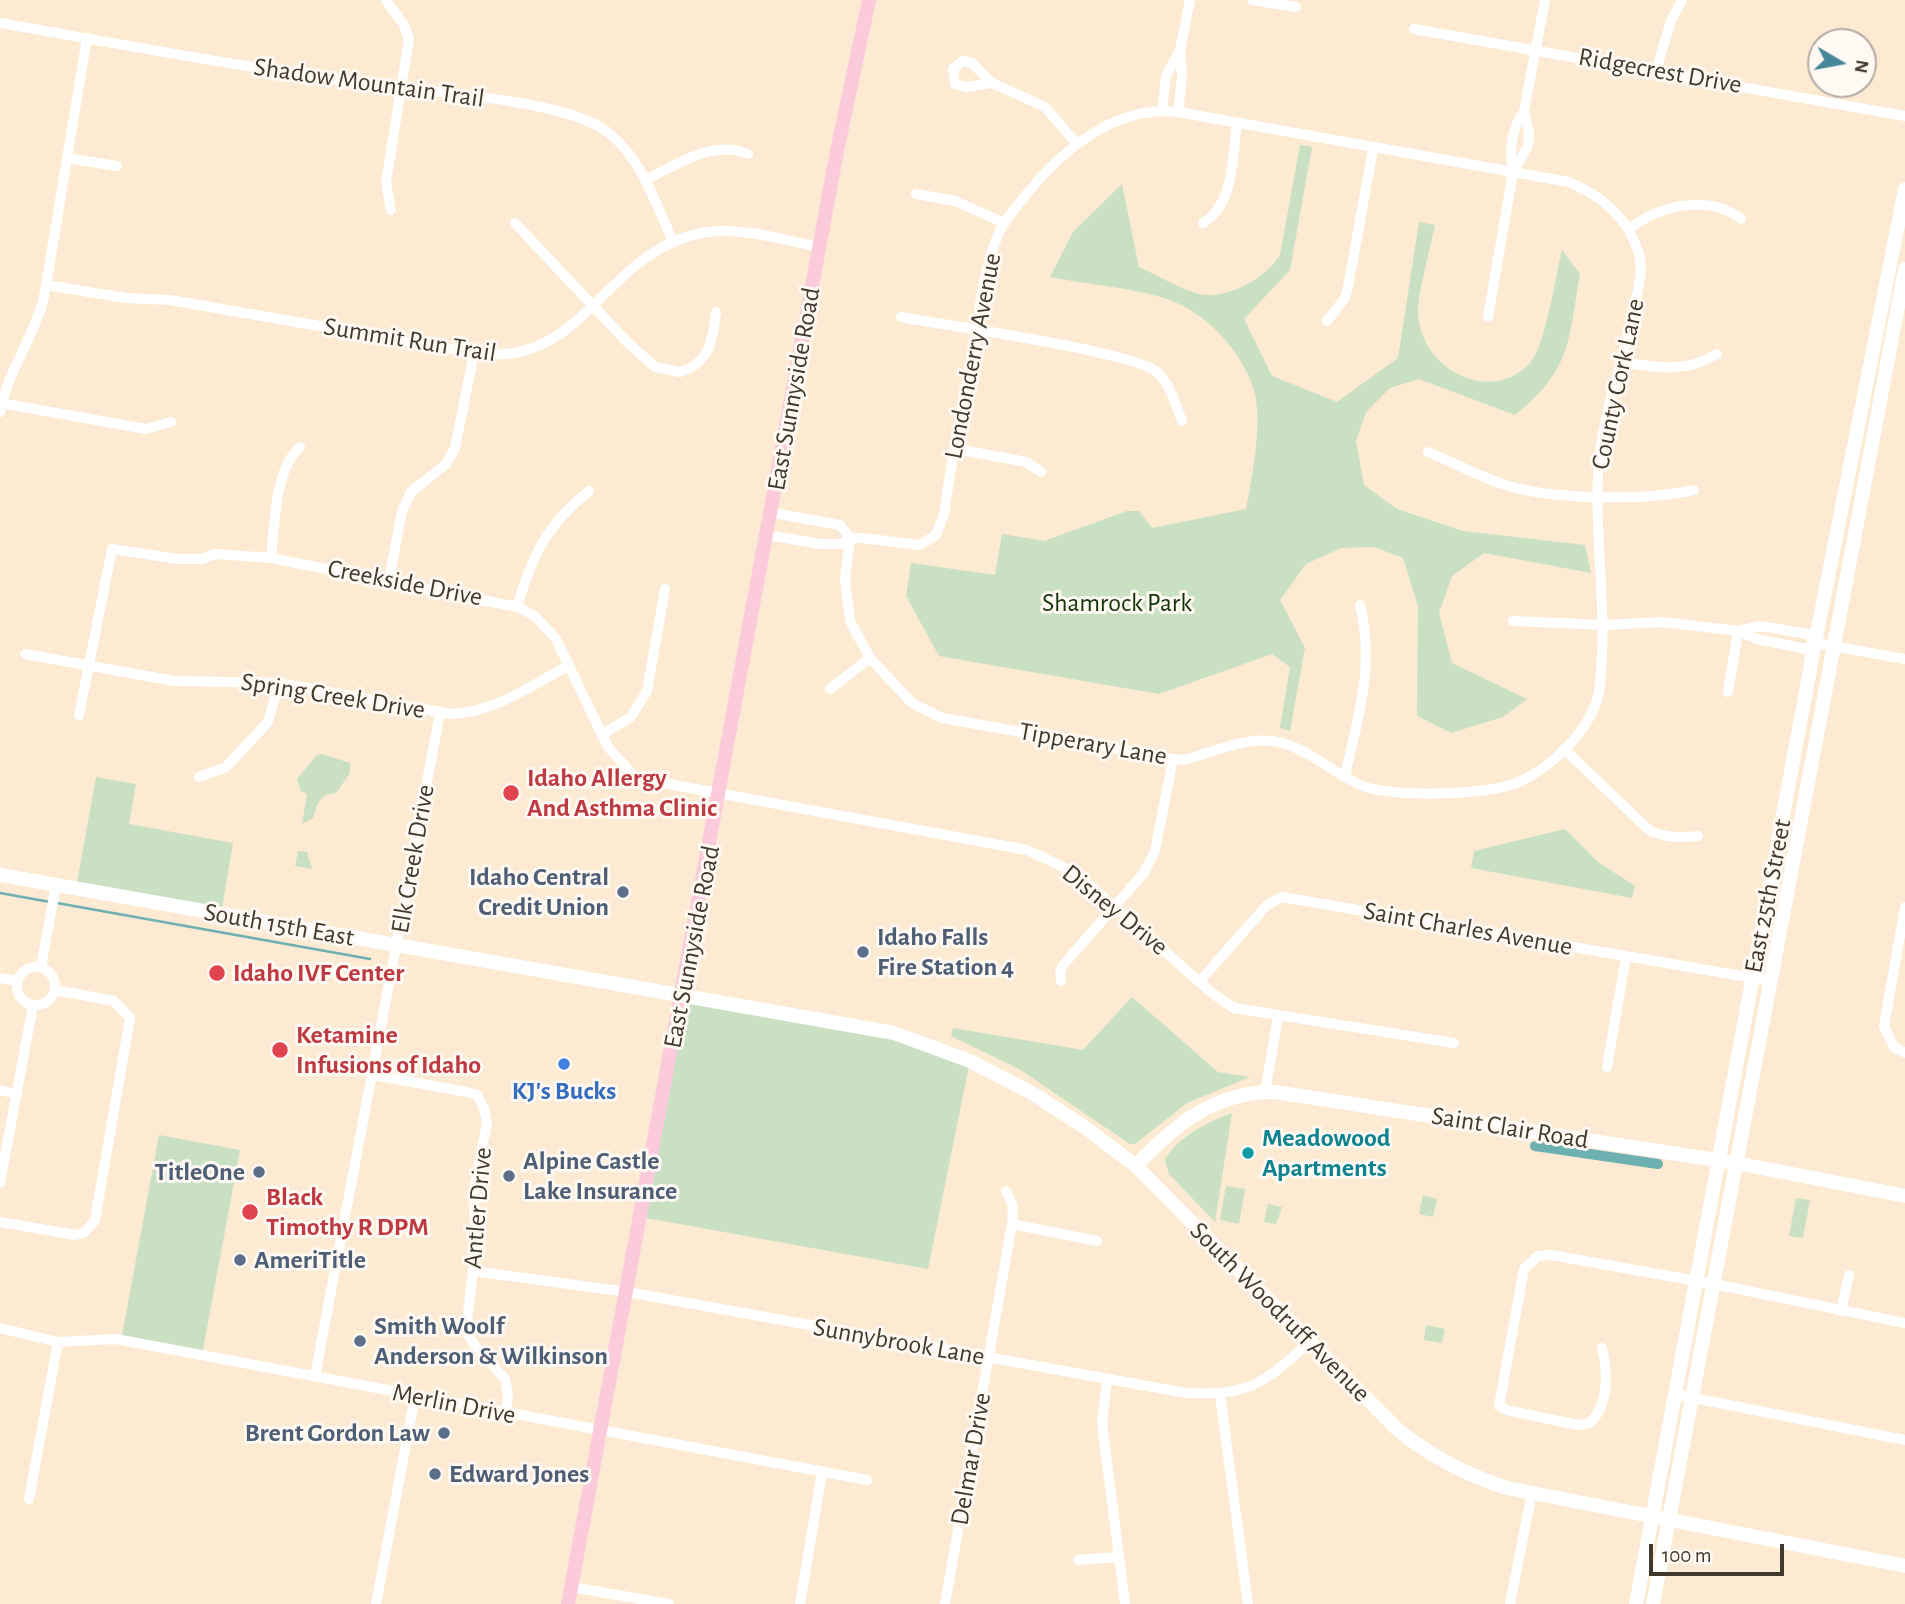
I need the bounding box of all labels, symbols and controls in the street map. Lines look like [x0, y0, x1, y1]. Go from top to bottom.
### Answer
north arrow [1807, 28, 1877, 98]
street label: Ridgecrest Drive [1576, 41, 1744, 101]
street label: Shadow Mountain Trail [252, 51, 486, 115]
text: N [1851, 58, 1872, 75]
street label: Londonderry Avenue [938, 250, 1008, 462]
street label: East Sunnyside Road [761, 285, 827, 493]
street label: County Cork Lane [1585, 296, 1651, 472]
street label: Summit Run Trail [322, 311, 498, 369]
street label: Creekside Drive [325, 553, 485, 613]
park label: Shamrock Park [1042, 587, 1192, 619]
street label: Spring Creek Drive [239, 666, 427, 726]
street label: Tipperary Lane [1017, 716, 1169, 772]
place label: Idaho Allergy And Asthma Clinic [527, 762, 717, 824]
street label: Elk Creek Drive [385, 782, 441, 936]
marker: Idaho Allergy And Asthma Clinic [501, 783, 521, 803]
street label: East 25th Street [1738, 816, 1798, 976]
street label: East Sunnyside Road [657, 843, 727, 1051]
street label: Disney Drive [1056, 858, 1174, 962]
place label: Idaho Central Credit Union [469, 861, 609, 922]
marker: Idaho Central Credit Union [615, 884, 631, 900]
street label: Saint Charles Avenue [1361, 895, 1575, 963]
street label: South 15th East [202, 896, 356, 954]
place label: Idaho Falls Fire Station 4 [877, 921, 1014, 982]
marker: Idaho Falls Fire Station 4 [855, 944, 871, 960]
place label: Idaho IVF Center [233, 957, 404, 989]
marker: Idaho IVF Center [207, 963, 227, 983]
place label: Ketamine Infusions of Idaho [296, 1019, 481, 1080]
marker: Ketamine Infusions of Idaho [270, 1040, 290, 1060]
marker: KJ's Bucks [556, 1056, 572, 1072]
place label: KJ's Bucks [512, 1075, 616, 1107]
street label: Saint Clair Road [1429, 1100, 1591, 1156]
place label: Meadowood Apartments [1262, 1122, 1390, 1184]
place label: Alpine Castle Lake Insurance [523, 1145, 677, 1206]
marker: Meadowood Apartments [1240, 1145, 1256, 1161]
street label: Antler Drive [457, 1146, 499, 1270]
place label: TitleOne [155, 1156, 245, 1188]
marker: TitleOne [251, 1164, 267, 1180]
marker: Alpine Castle Lake Insurance [501, 1168, 517, 1184]
place label: Black Timothy R DPM [266, 1181, 429, 1242]
marker: Black Timothy R DPM [240, 1202, 260, 1222]
street label: South Woodruff Avenue [1183, 1215, 1377, 1409]
place label: AmeriTitle [254, 1244, 366, 1276]
marker: AmeriTitle [232, 1252, 248, 1268]
place label: Smith Woolf Anderson & Wilkinson [374, 1310, 608, 1372]
street label: Sunnybrook Lane [811, 1312, 987, 1372]
marker: Smith Woolf Anderson & Wilkinson [352, 1333, 368, 1349]
street label: Merlin Drive [390, 1377, 518, 1431]
street label: Delmar Drive [944, 1390, 998, 1528]
place label: Brent Gordon Law [245, 1417, 430, 1449]
marker: Brent Gordon Law [436, 1425, 452, 1441]
place label: Edward Jones [449, 1458, 589, 1490]
marker: Edward Jones [427, 1466, 443, 1482]
scale bar [1653, 1530, 1788, 1574]
text: 100 m [1662, 1545, 1712, 1566]

